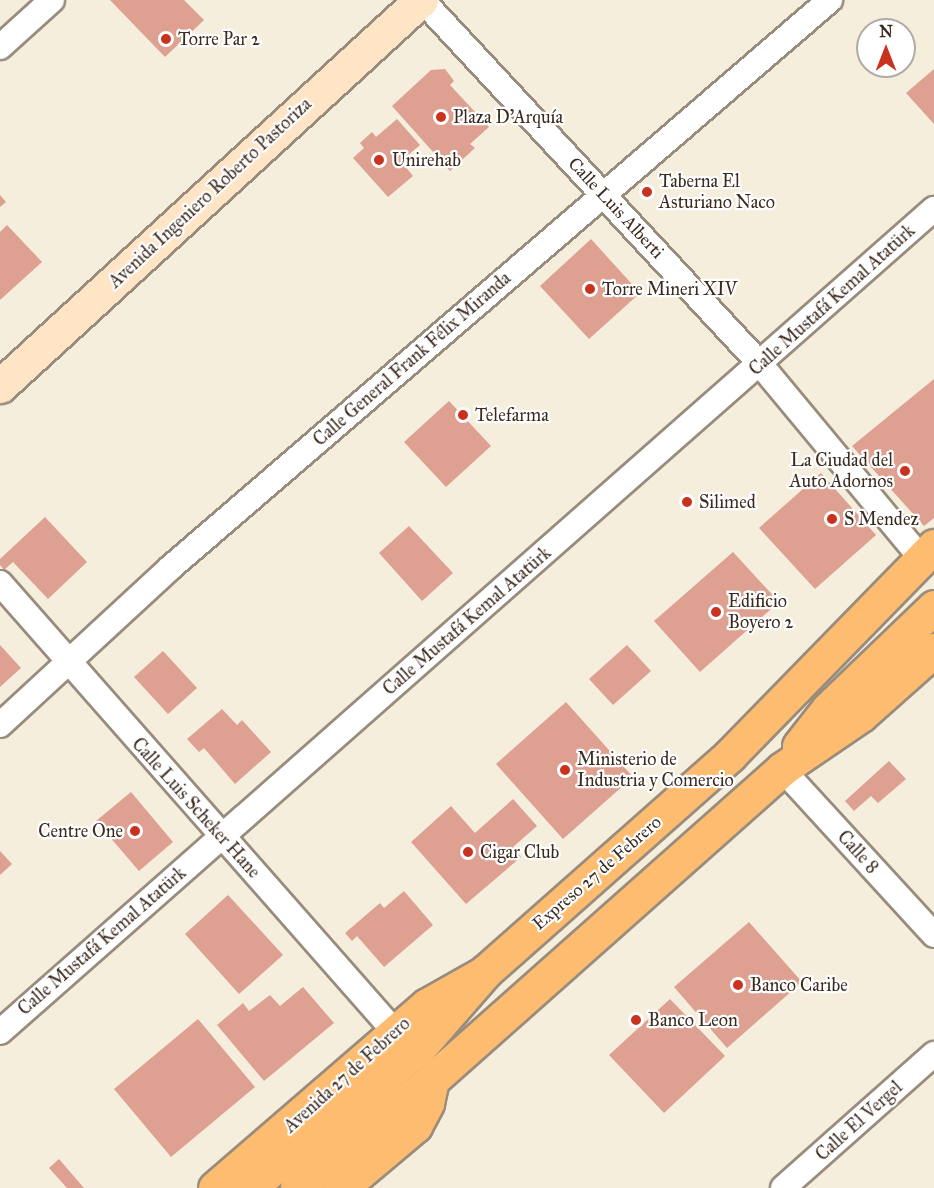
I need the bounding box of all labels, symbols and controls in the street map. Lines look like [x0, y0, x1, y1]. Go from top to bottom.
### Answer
north arrow [856, 18, 916, 78]
text: N [879, 22, 893, 41]
place label: Torre Par 2 [178, 28, 260, 50]
marker: Torre Par 2 [159, 32, 173, 46]
street label: Avenida Ingeniero Roberto Pastoriza [104, 93, 316, 293]
place label: Plaza D'Arquía [453, 106, 563, 128]
marker: Plaza D'Arquía [434, 110, 448, 124]
place label: Unirehab [392, 149, 461, 171]
marker: Unirehab [370, 151, 388, 169]
street label: Calle Luis Alberti [564, 153, 668, 263]
place label: Taberna El Asturiano Naco [659, 171, 775, 213]
marker: Taberna El Asturiano Naco [640, 185, 654, 199]
street label: Calle Mustafá Kemal Atatürk [745, 220, 919, 380]
street label: Calle General Frank Félix Miranda [309, 267, 515, 451]
place label: Torre Mineri XIV [602, 278, 737, 300]
marker: Torre Mineri XIV [583, 282, 597, 296]
place label: Telefarma [475, 404, 549, 426]
marker: Telefarma [456, 408, 470, 422]
place label: La Ciudad del Auto Adornos [790, 450, 893, 492]
marker: La Ciudad del Auto Adornos [898, 464, 912, 478]
place label: Silimed [699, 491, 756, 513]
marker: Silimed [680, 495, 694, 509]
place label: S Mendez [844, 508, 919, 530]
marker: S Mendez [825, 512, 839, 526]
street label: Calle Mustafá Kemal Atatürk [379, 542, 555, 700]
place label: Edificio Boyero 2 [728, 591, 793, 634]
marker: Edificio Boyero 2 [709, 605, 723, 619]
street label: Calle Luis Scheker Hane [127, 733, 265, 883]
place label: Ministerio de Industria y Comercio [577, 749, 734, 792]
marker: Ministerio de Industria y Comercio [558, 763, 572, 777]
street label: Expreso 27 de Febrero [528, 811, 666, 935]
place label: Centre One [38, 820, 123, 842]
marker: Centre One [128, 824, 142, 838]
street label: Calle 8 [833, 826, 883, 878]
place label: Cigar Club [480, 841, 559, 863]
marker: Cigar Club [461, 845, 475, 859]
street label: Calle Mustafá Kemal Atatürk [14, 862, 190, 1020]
place label: Banco Caribe [750, 974, 848, 996]
marker: Banco Caribe [731, 978, 745, 992]
place label: Banco Leon [648, 1009, 738, 1031]
street label: Avenida 27 de Febrero [279, 1013, 415, 1137]
marker: Banco Leon [629, 1013, 643, 1027]
street label: Calle El Vergel [811, 1077, 907, 1165]

